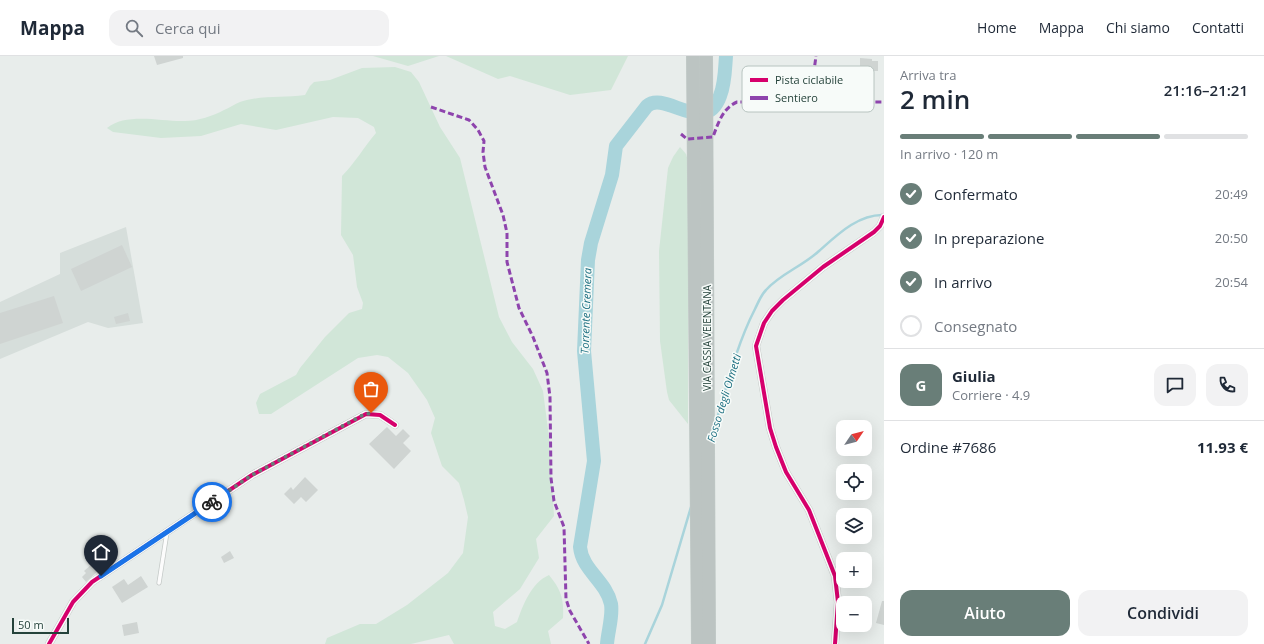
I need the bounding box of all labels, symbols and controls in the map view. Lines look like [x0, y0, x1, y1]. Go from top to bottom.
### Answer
search box [109, 10, 389, 46]
text: Mappa [20, 15, 85, 41]
icon: search [123, 17, 145, 39]
text: Cerca qui [155, 18, 221, 38]
text: Home [977, 18, 1017, 37]
text: Mappa [1039, 18, 1084, 37]
text: Chi siamo [1106, 18, 1170, 37]
text: Contatti [1192, 18, 1244, 37]
legend [742, 66, 874, 112]
text: Arriva tra [900, 66, 956, 84]
text: Pista ciclabile [775, 72, 843, 87]
text: 21:16–21:21 [1164, 80, 1248, 100]
text: 2 min [900, 81, 970, 117]
text: Sentiero [775, 90, 818, 105]
text: In arrivo · 120 m [900, 145, 998, 163]
icon: check [900, 183, 922, 205]
text: Confermato [934, 184, 1018, 204]
text: 20:49 [1215, 185, 1248, 203]
icon: check [900, 227, 922, 249]
text: In preparazione [934, 228, 1044, 248]
text: 20:50 [1215, 229, 1248, 247]
water label: Torrente Cremera [577, 268, 594, 354]
icon: check [900, 271, 922, 293]
text: In arrivo [934, 272, 992, 292]
text: 20:54 [1215, 273, 1248, 291]
street label: VIA CASSIA VEIENTANA [700, 284, 714, 391]
text: Consegnato [934, 316, 1017, 336]
water label: Fosso degli Olmetti [703, 352, 744, 444]
button: chat [1154, 364, 1196, 406]
button: phone [1206, 364, 1248, 406]
text: Giulia [952, 366, 996, 386]
pin [354, 372, 388, 413]
text: G [916, 375, 926, 395]
icon: bag [360, 378, 382, 400]
text: Corriere · 4.9 [952, 386, 1030, 404]
north arrow [836, 420, 872, 456]
map controls [836, 420, 872, 632]
text: Ordine #7686 [900, 437, 996, 457]
text: 11.93 € [1197, 437, 1248, 457]
button: locate [836, 464, 872, 500]
courier [192, 482, 232, 522]
icon: bike [201, 491, 223, 513]
button: layers [836, 508, 872, 544]
pin [84, 535, 118, 576]
icon: home [90, 541, 112, 563]
button: + [836, 552, 872, 588]
button: Aiuto [900, 590, 1070, 636]
button: Condividi [1078, 590, 1248, 636]
button: − [836, 596, 872, 632]
scale bar [12, 616, 69, 635]
text: 50 m [18, 617, 44, 632]

